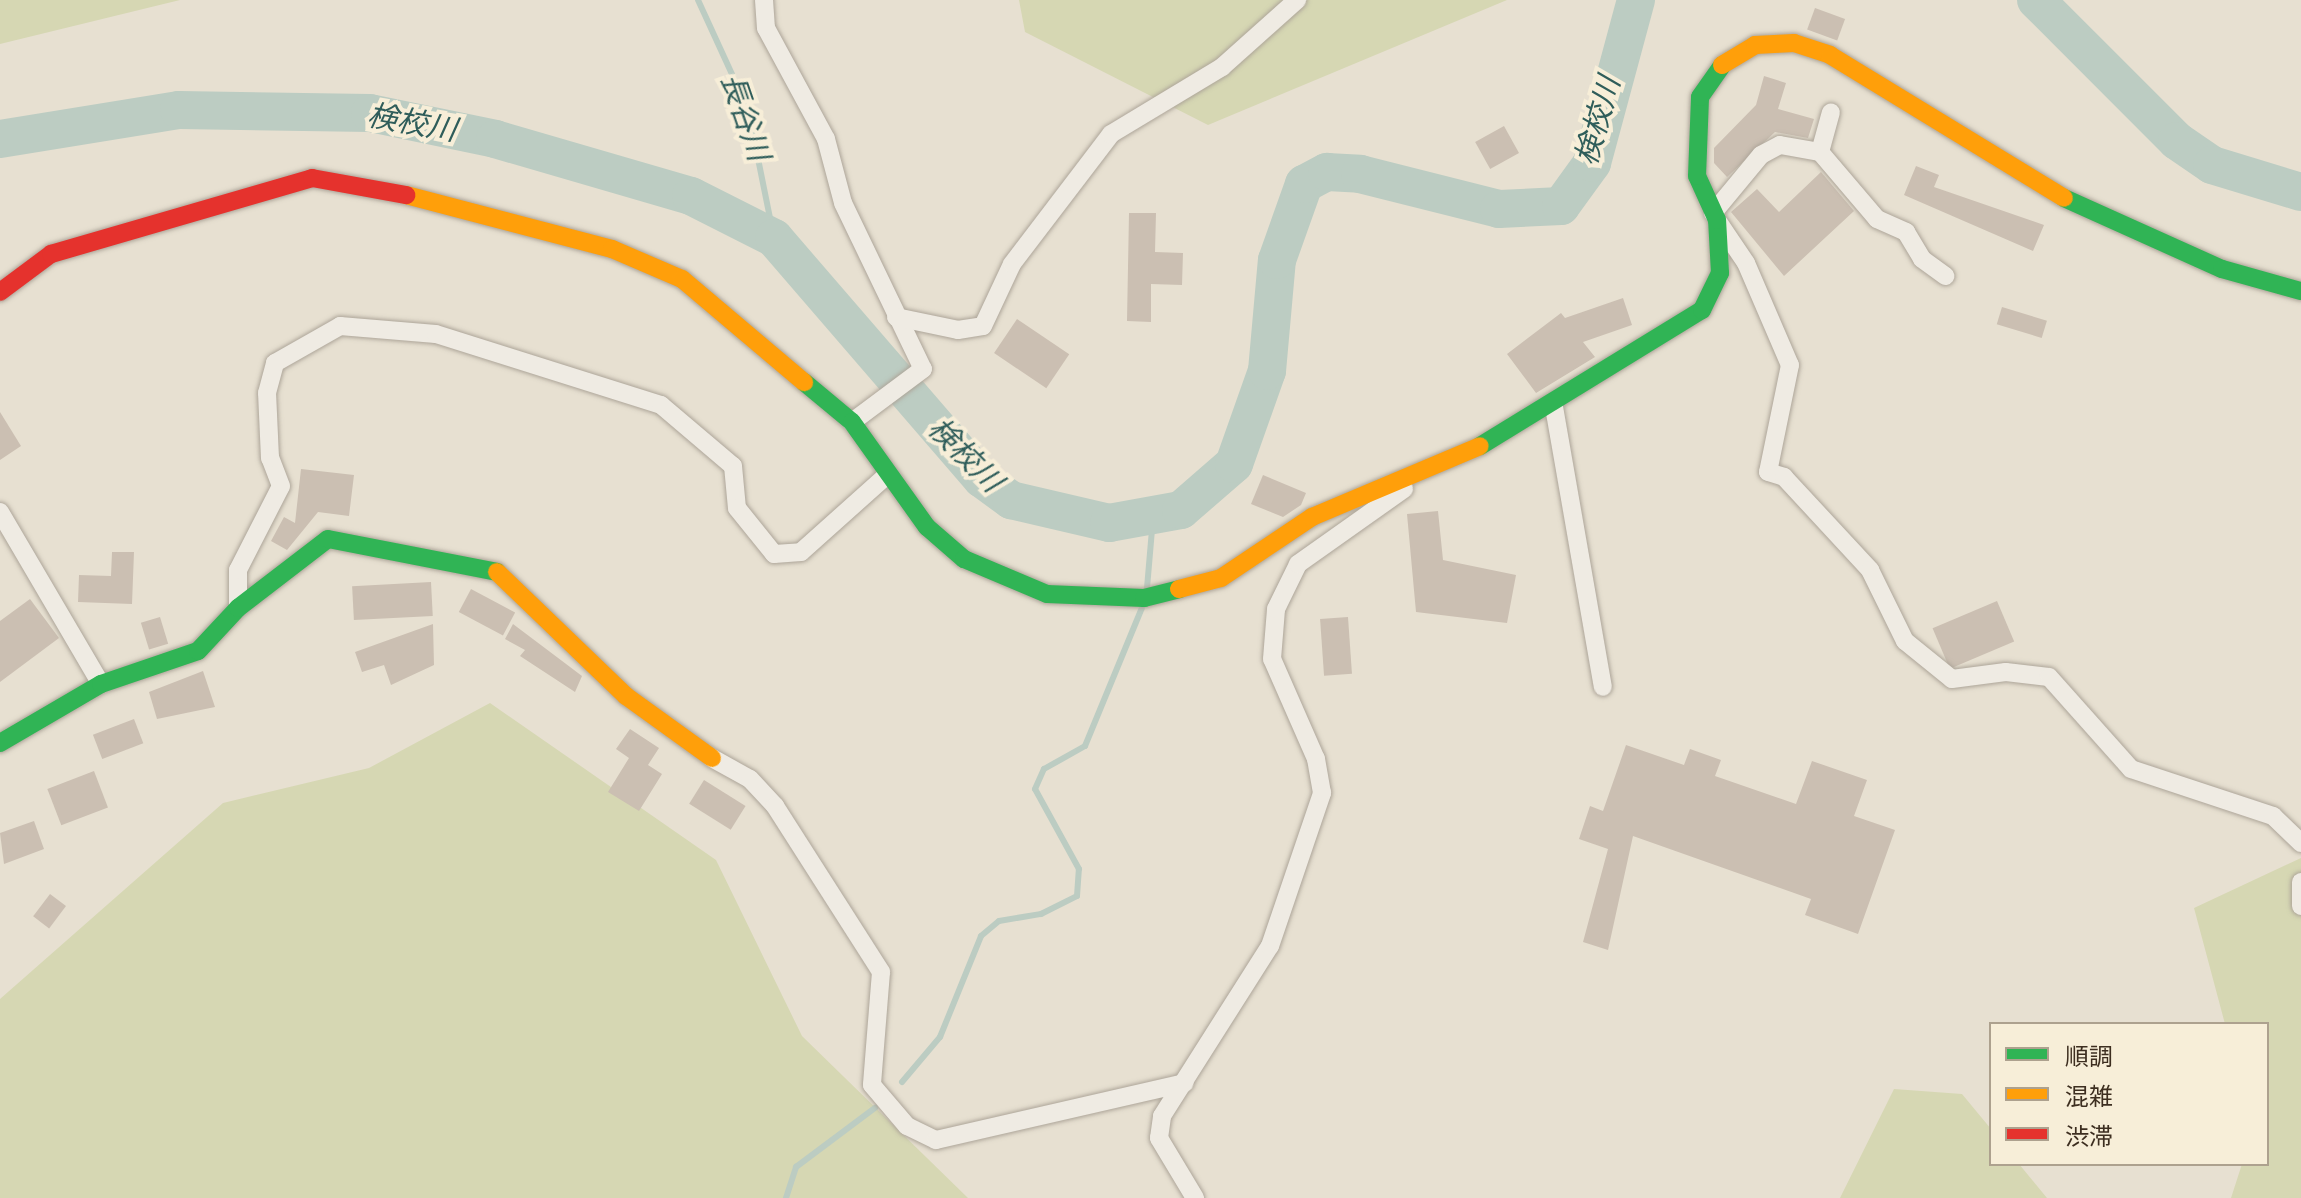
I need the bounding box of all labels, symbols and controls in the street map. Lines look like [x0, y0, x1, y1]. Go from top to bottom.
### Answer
water label: 長谷川 [713, 69, 777, 165]
water label: 検校川 [1568, 73, 1628, 169]
water label: 検校川 [365, 97, 459, 149]
water label: 検校川 [920, 410, 1010, 500]
legend [1989, 1022, 2269, 1166]
text: 順調 [2065, 1044, 2113, 1070]
text: 混雑 [2065, 1084, 2113, 1110]
text: 渋滞 [2065, 1124, 2113, 1150]

